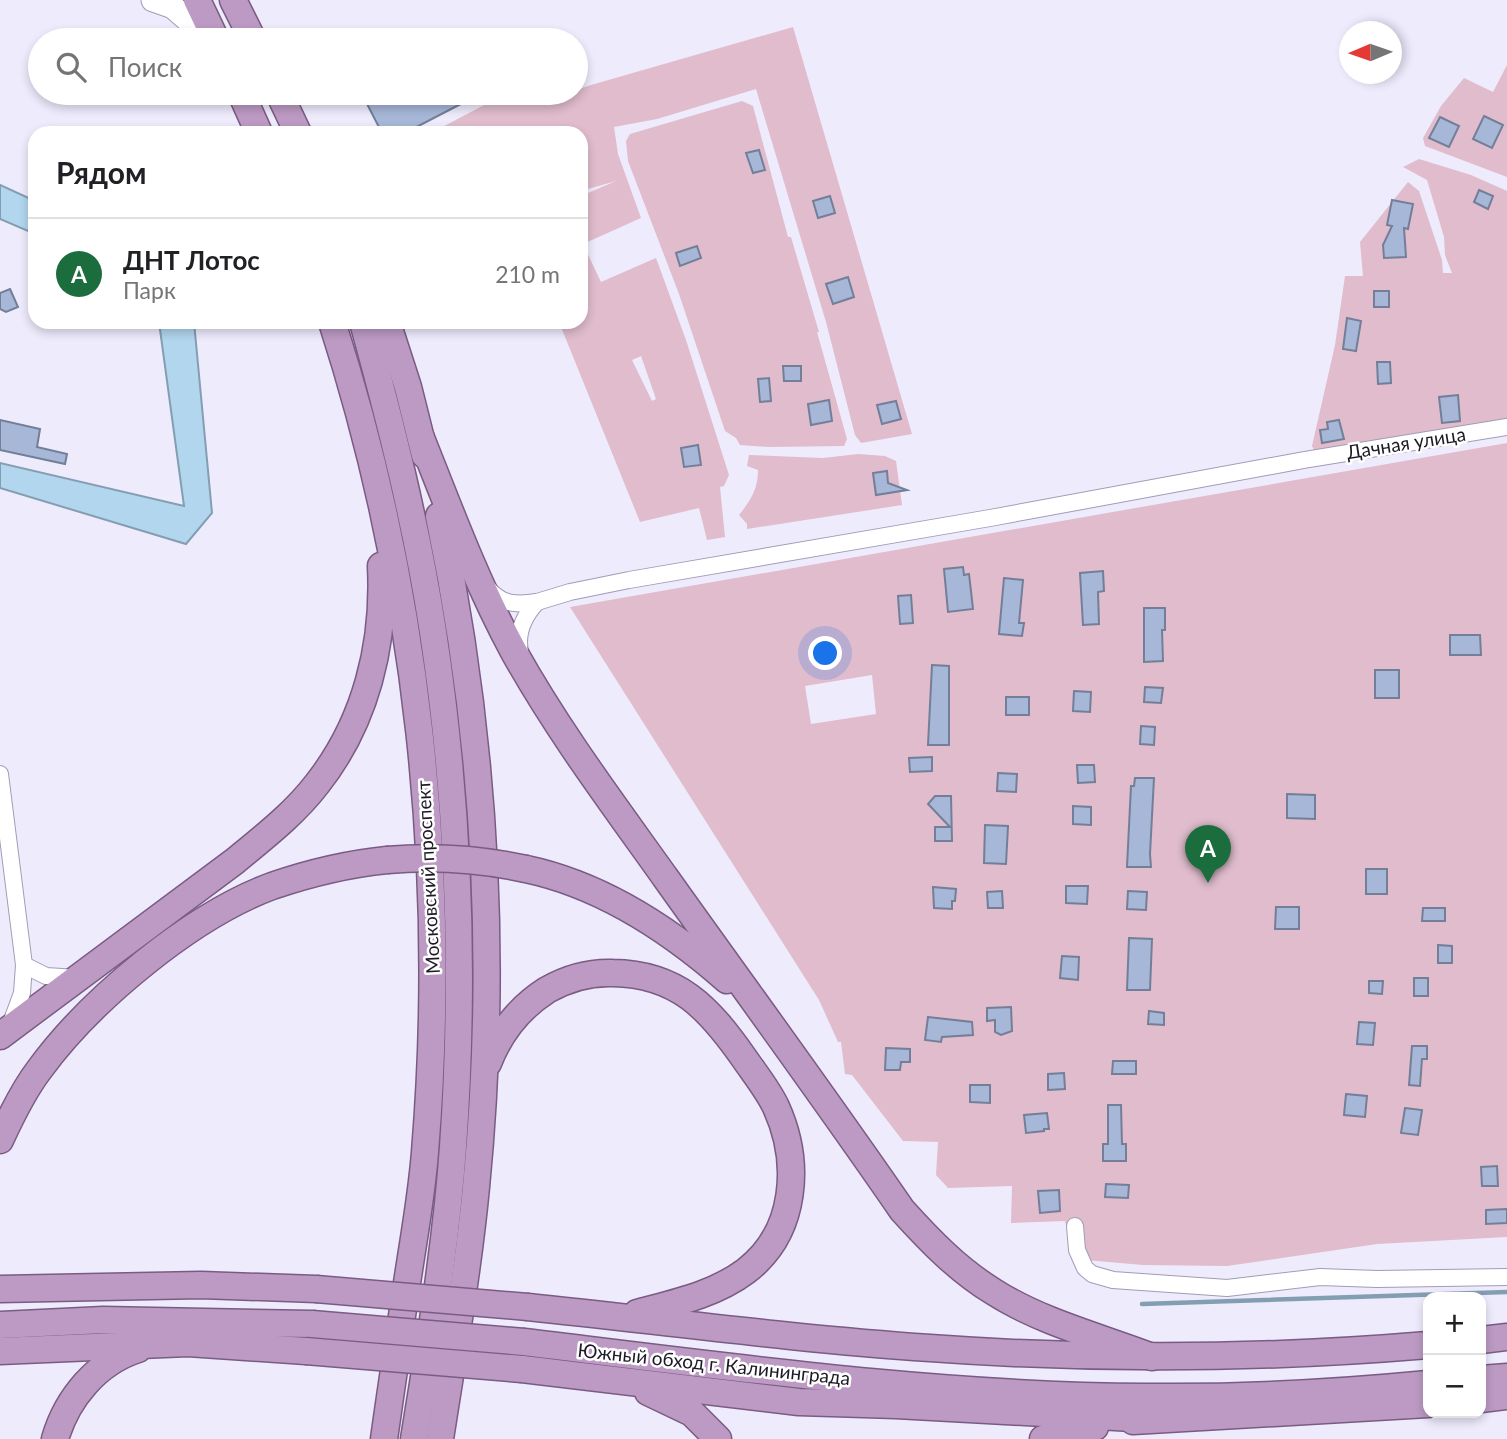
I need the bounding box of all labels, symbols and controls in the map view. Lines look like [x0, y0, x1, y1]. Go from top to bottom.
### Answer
north arrow [1339, 21, 1402, 84]
search box [28, 28, 588, 105]
icon: search [52, 48, 90, 86]
text: Поиск [108, 51, 182, 83]
text: Рядом [56, 154, 146, 190]
text: ДНТ Лотос [123, 244, 260, 276]
text: A [71, 260, 87, 288]
text: 210 m [495, 260, 560, 288]
text: Парк [123, 276, 176, 304]
street label: Дачная улица [1345, 422, 1467, 463]
your location [808, 636, 842, 670]
street label: Московский проспект [411, 779, 444, 974]
pin: A [1185, 825, 1231, 883]
map controls [1423, 1292, 1486, 1418]
button: + [1423, 1292, 1486, 1355]
street label: Южный обход г. Калининграда [577, 1338, 851, 1389]
button: − [1423, 1355, 1486, 1418]

